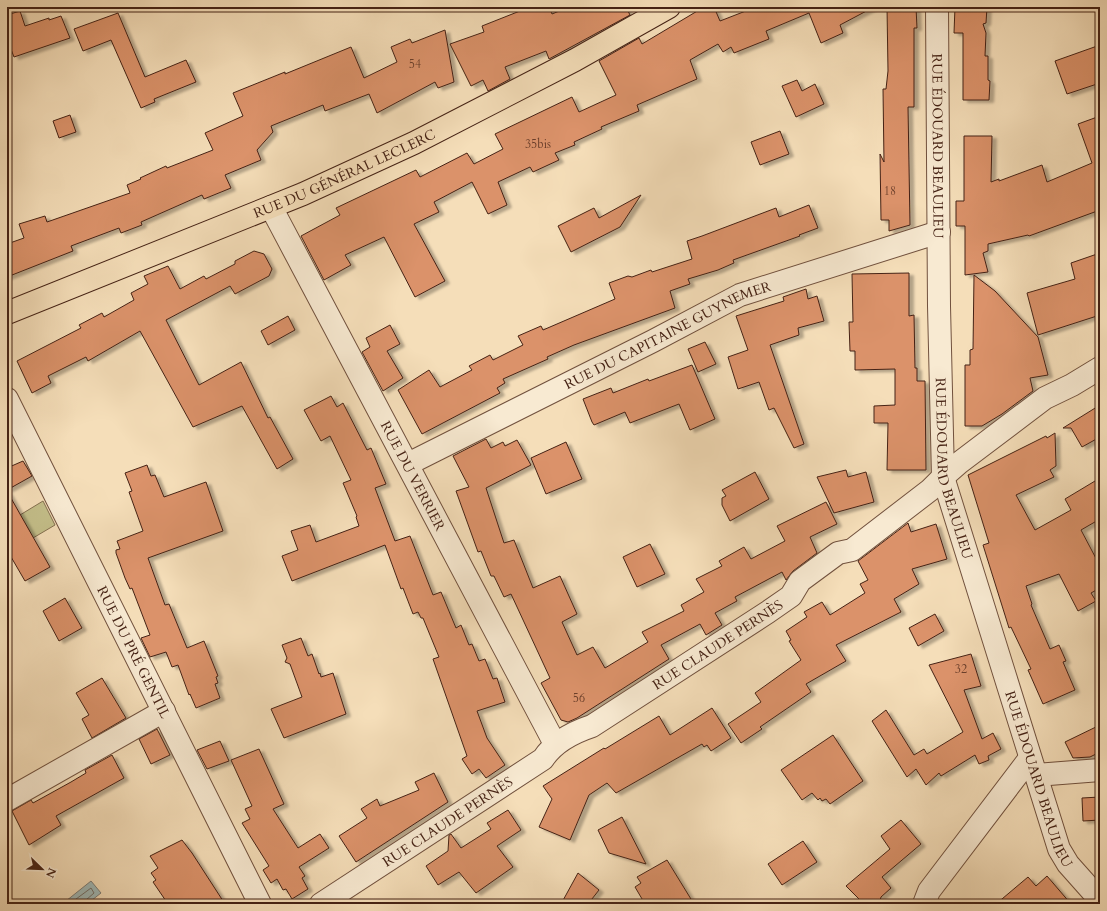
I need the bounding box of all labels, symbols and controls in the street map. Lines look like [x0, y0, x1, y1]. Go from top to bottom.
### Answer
street label: RUE ÉDOUARD BEAULIEU [928, 54, 948, 239]
house number: 54 [409, 56, 421, 72]
street label: RUE DU GÉNÉRAL LECLERC [250, 124, 439, 223]
house number: 35bis [525, 136, 551, 152]
house number: 18 [884, 183, 896, 199]
street label: RUE DU CAPITAINE GUYNEMER [561, 276, 773, 394]
street label: RUE ÉDOUARD BEAULIEU [931, 377, 978, 562]
street label: RUE DU VERRIER [376, 418, 450, 534]
street label: RUE DU PRÉ GENTIL [93, 583, 175, 722]
street label: RUE CLAUDE PERNÈS [649, 595, 787, 694]
house number: 32 [955, 661, 967, 677]
street label: RUE ÉDOUARD BEAULIEU [1001, 689, 1078, 871]
house number: 56 [573, 690, 585, 706]
street label: RUE CLAUDE PERNÈS [379, 772, 516, 871]
north arrow [22, 849, 62, 889]
text: N [42, 865, 60, 880]

